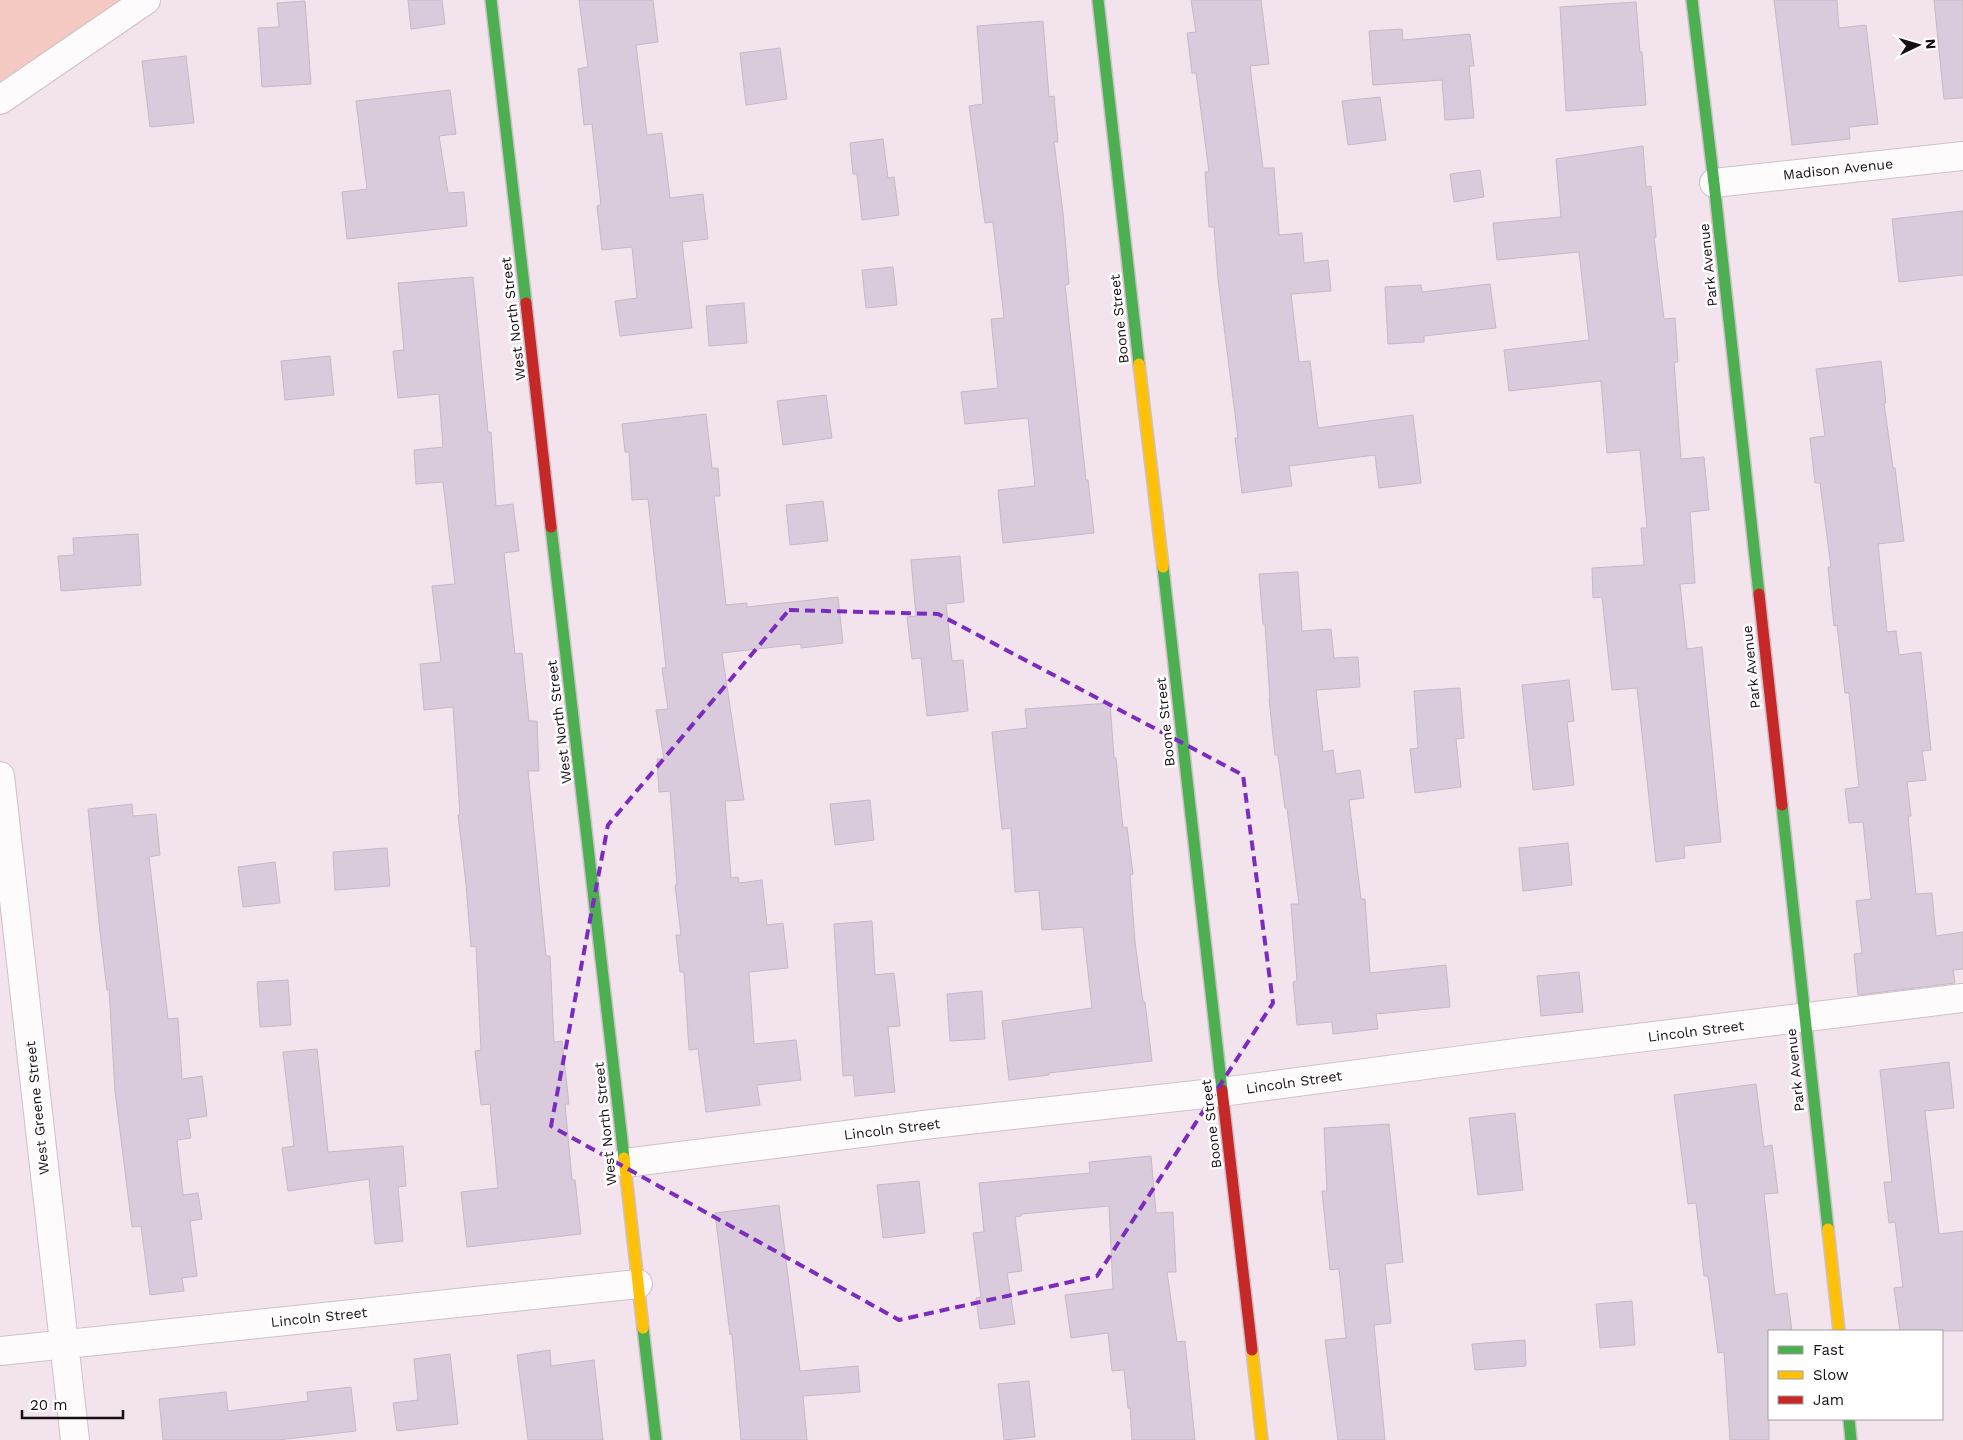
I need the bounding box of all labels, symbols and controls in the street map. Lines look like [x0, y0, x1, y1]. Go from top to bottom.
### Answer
north arrow [1893, 20, 1943, 70]
text: N [1923, 38, 1939, 50]
street label: Madison Avenue [1782, 155, 1894, 183]
street label: Park Avenue [1696, 223, 1720, 307]
street label: West North Street [497, 256, 529, 382]
street label: Boone Street [1106, 273, 1132, 364]
street label: Park Avenue [1739, 625, 1763, 709]
street label: West North Street [543, 659, 575, 785]
street label: Boone Street [1152, 676, 1178, 767]
street label: Lincoln Street [1647, 1017, 1745, 1045]
street label: Park Avenue [1783, 1028, 1807, 1112]
street label: West Greene Street [22, 1040, 52, 1176]
street label: West North Street [591, 1061, 619, 1187]
street label: Lincoln Street [1245, 1067, 1343, 1097]
street label: Boone Street [1198, 1078, 1224, 1169]
street label: Lincoln Street [843, 1115, 941, 1143]
street label: Lincoln Street [270, 1304, 368, 1330]
legend [1768, 1330, 1943, 1420]
text: Fast [1813, 1341, 1845, 1359]
text: Slow [1813, 1366, 1849, 1384]
scale bar [22, 1388, 124, 1420]
text: Jam [1813, 1391, 1844, 1409]
text: 20 m [30, 1396, 68, 1414]

